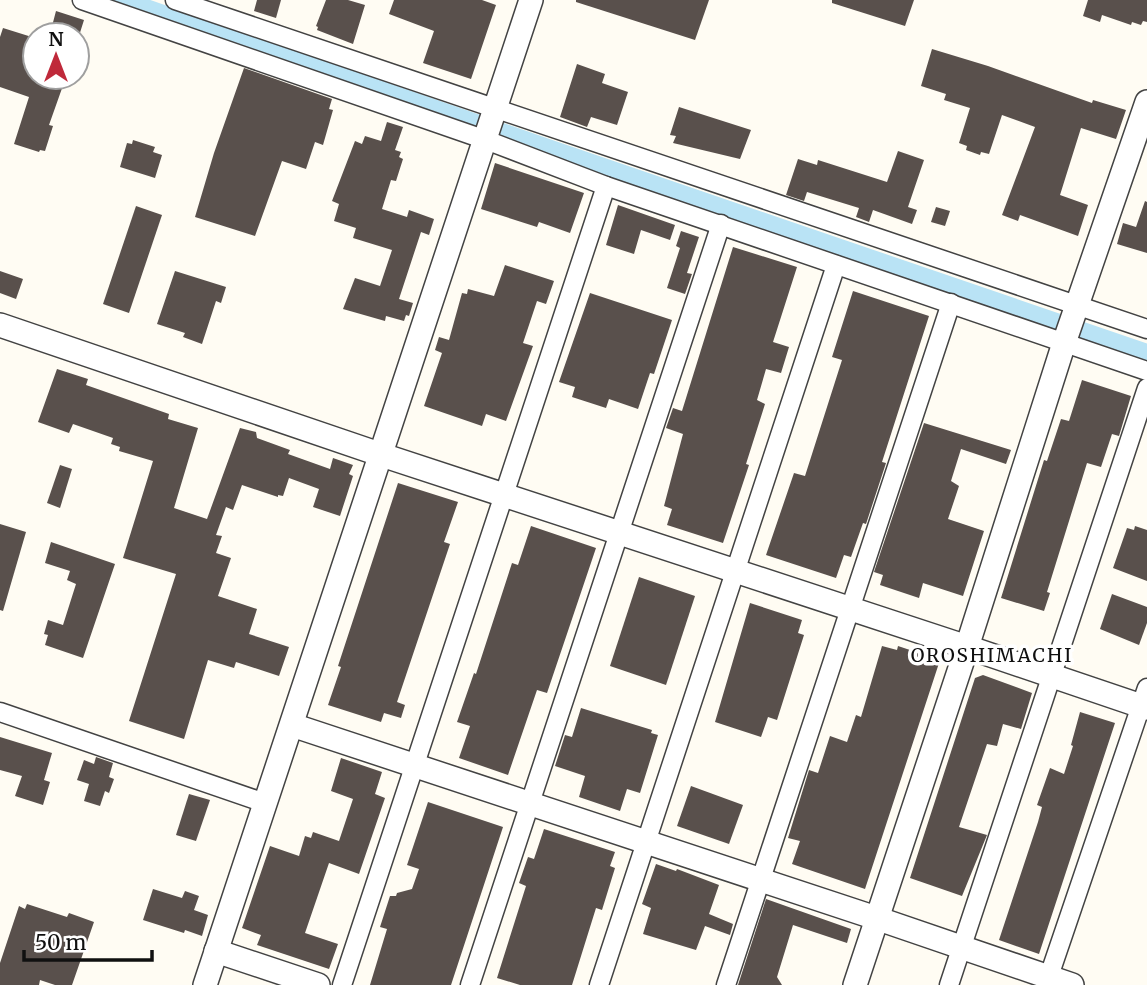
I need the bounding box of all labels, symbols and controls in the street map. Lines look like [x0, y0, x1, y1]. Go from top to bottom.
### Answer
north arrow [21, 21, 91, 91]
text: N [48, 27, 64, 51]
district label: OROSHIMACHI [911, 643, 1073, 667]
scale bar [24, 918, 152, 962]
text: 50 m [35, 929, 86, 956]

